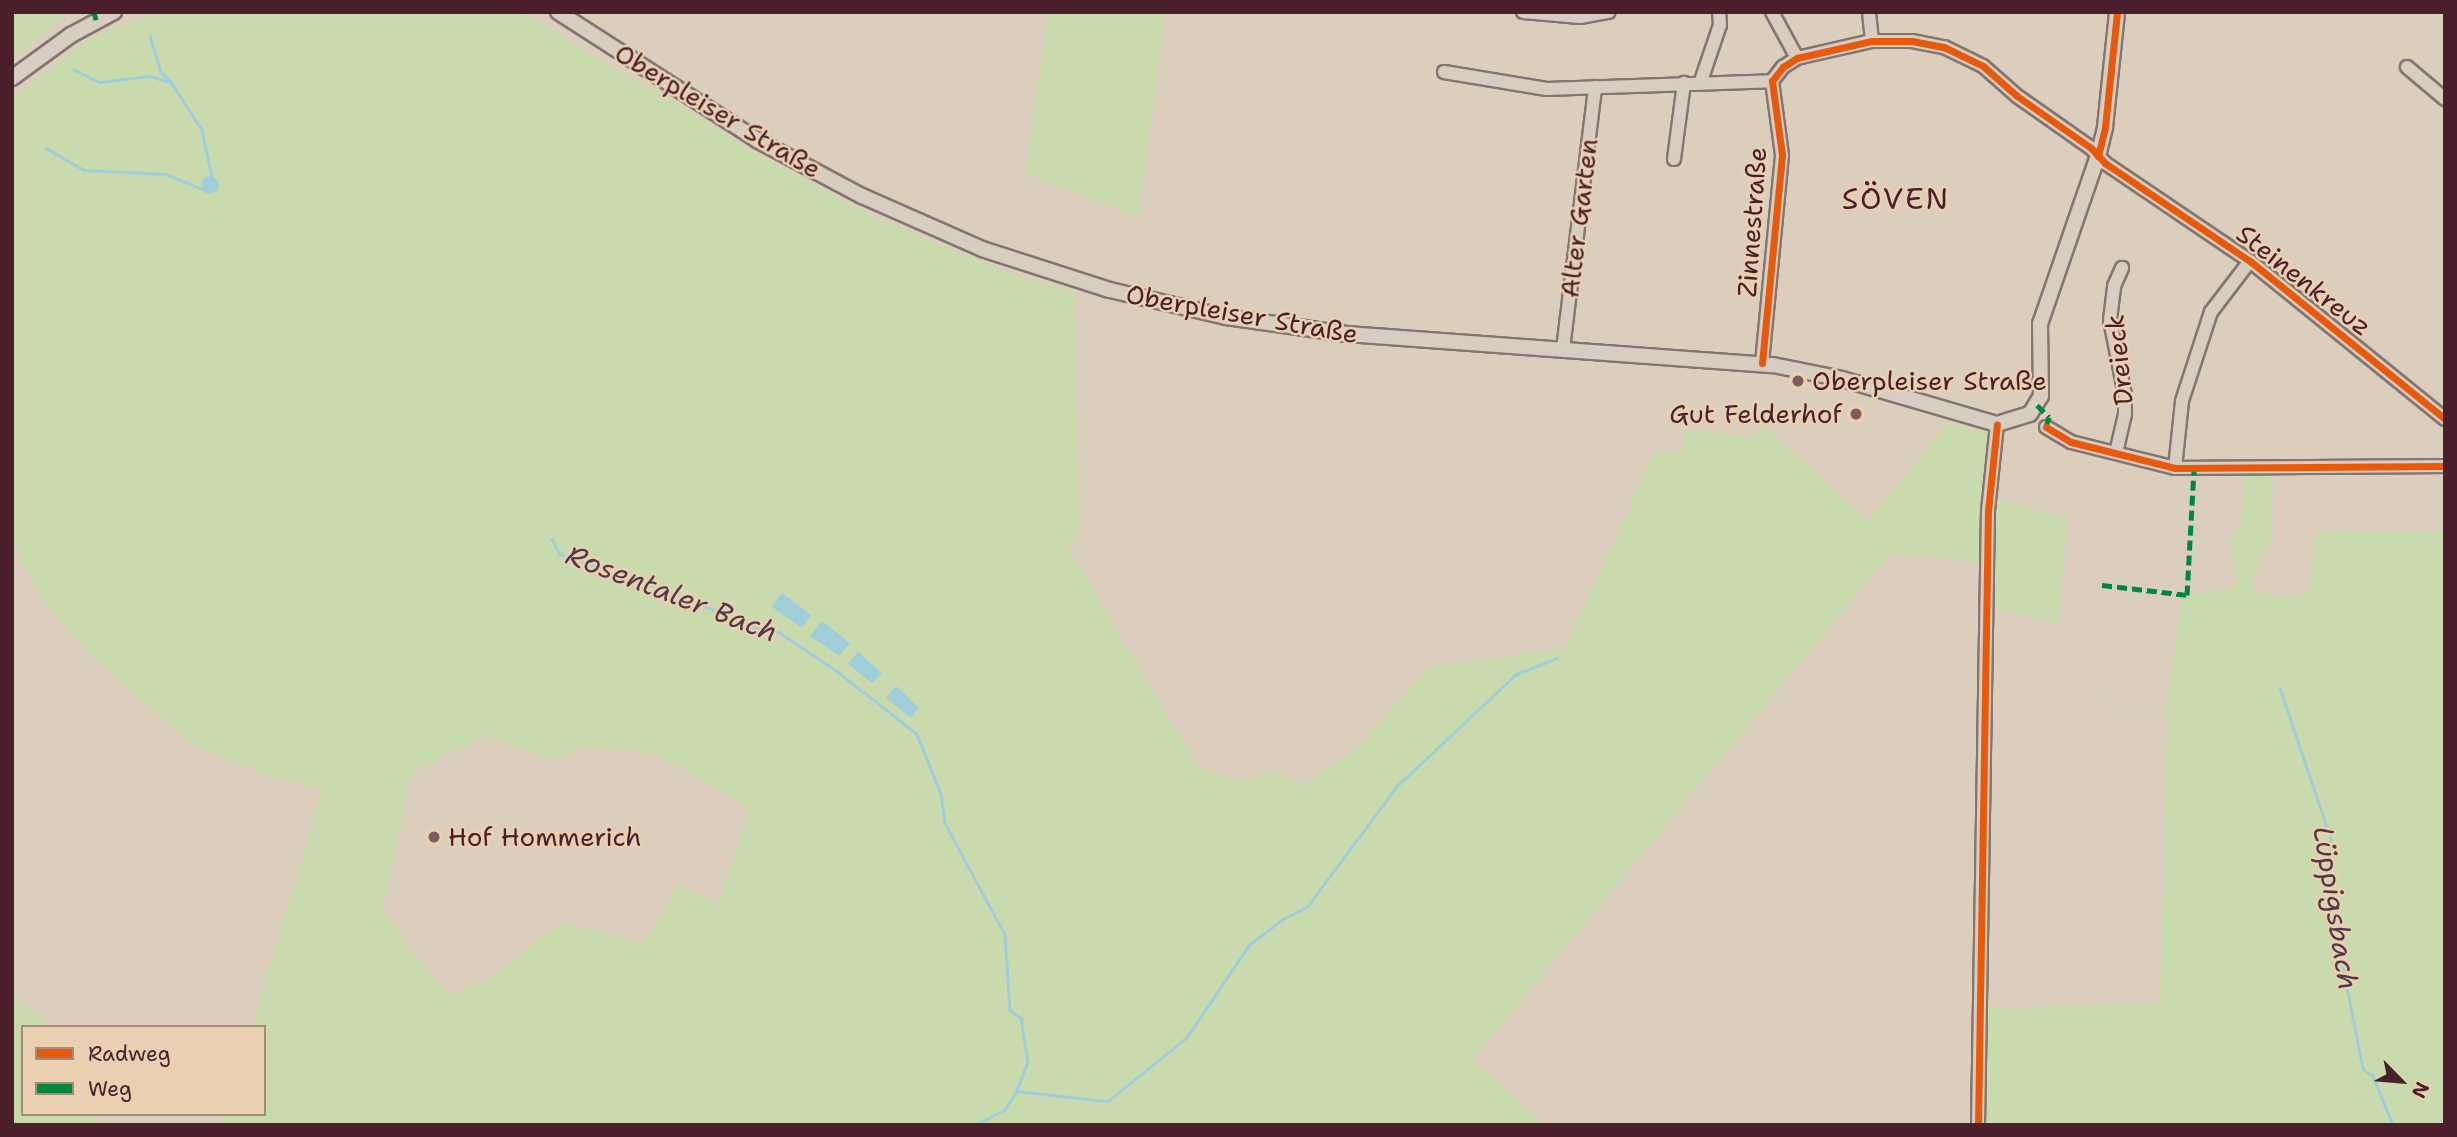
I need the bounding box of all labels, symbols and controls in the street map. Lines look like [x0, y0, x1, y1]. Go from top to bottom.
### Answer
street label: Oberpleiser Straße [609, 37, 827, 185]
street label: Alter Garten [1554, 137, 1604, 299]
street label: Zinnestraße [1731, 146, 1773, 298]
district label: SÖVEN [1842, 181, 1950, 217]
street label: Steinenkreuz [2230, 218, 2378, 342]
street label: Oberpleiser Straße [1124, 278, 1360, 350]
street label: Dreieck [2099, 313, 2139, 407]
place label: Oberpleiser Straße [1812, 365, 2047, 397]
marker: Oberpleiser Straße [1790, 373, 1806, 389]
place label: Gut Felderhof [1669, 398, 1842, 430]
marker: Gut Felderhof [1848, 406, 1864, 422]
water label: Rosentaler Bach [562, 537, 782, 649]
place label: Hof Hommerich [448, 821, 641, 853]
water label: Lüppigsbach [2306, 824, 2366, 992]
marker: Hof Hommerich [426, 829, 442, 845]
legend [21, 1025, 266, 1116]
text: Radweg [88, 1040, 171, 1068]
north arrow [2366, 1046, 2436, 1116]
text: Weg [88, 1075, 132, 1103]
text: N [2406, 1078, 2435, 1102]

